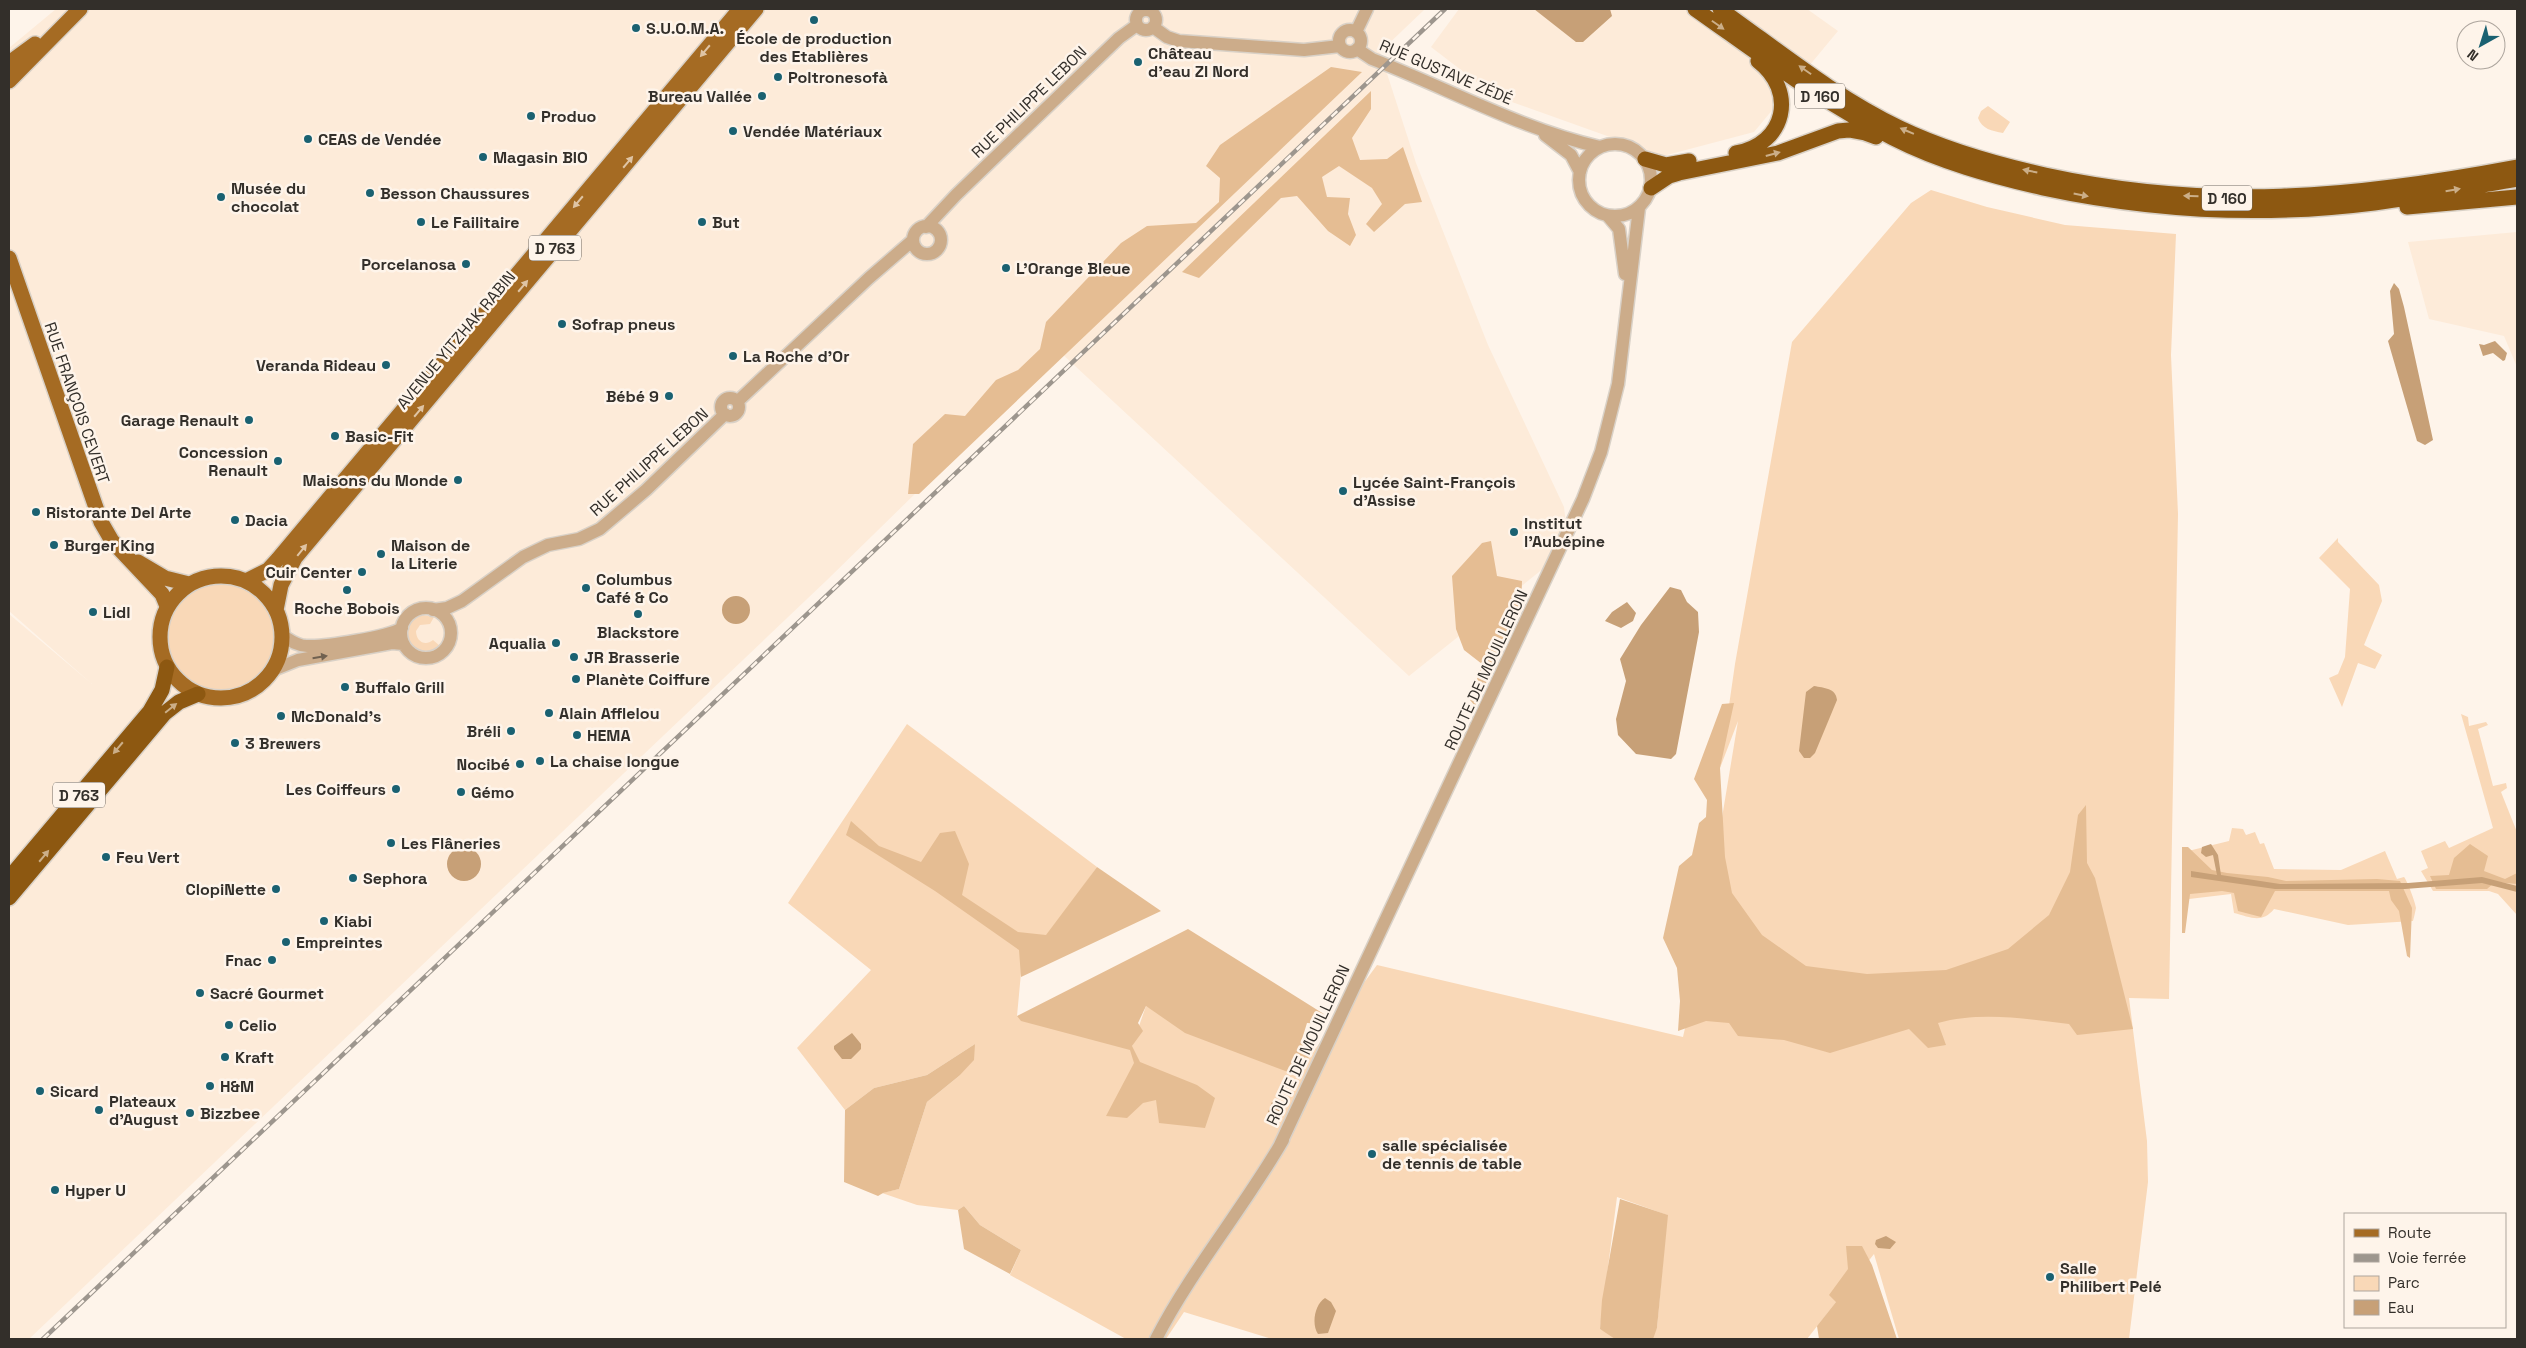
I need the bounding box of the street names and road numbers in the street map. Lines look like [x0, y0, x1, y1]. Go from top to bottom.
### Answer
street label: RUE GUSTAVE ZÉDÉ [1376, 34, 1516, 110]
street label: RUE PHILIPPE LEBON [967, 41, 1091, 163]
road number: D 160 [1795, 84, 1845, 108]
road number: D 160 [2202, 186, 2252, 210]
road number: D 763 [529, 236, 581, 260]
street label: AVENUE YITZHAK RABIN [392, 266, 520, 414]
street label: RUE FRANÇOIS CEVERT [39, 319, 115, 487]
street label: RUE PHILIPPE LEBON [585, 403, 713, 521]
street label: ROUTE DE MOUILLERON [1440, 586, 1532, 754]
road number: D 763 [53, 782, 105, 808]
street label: ROUTE DE MOUILLERON [1262, 961, 1354, 1129]

